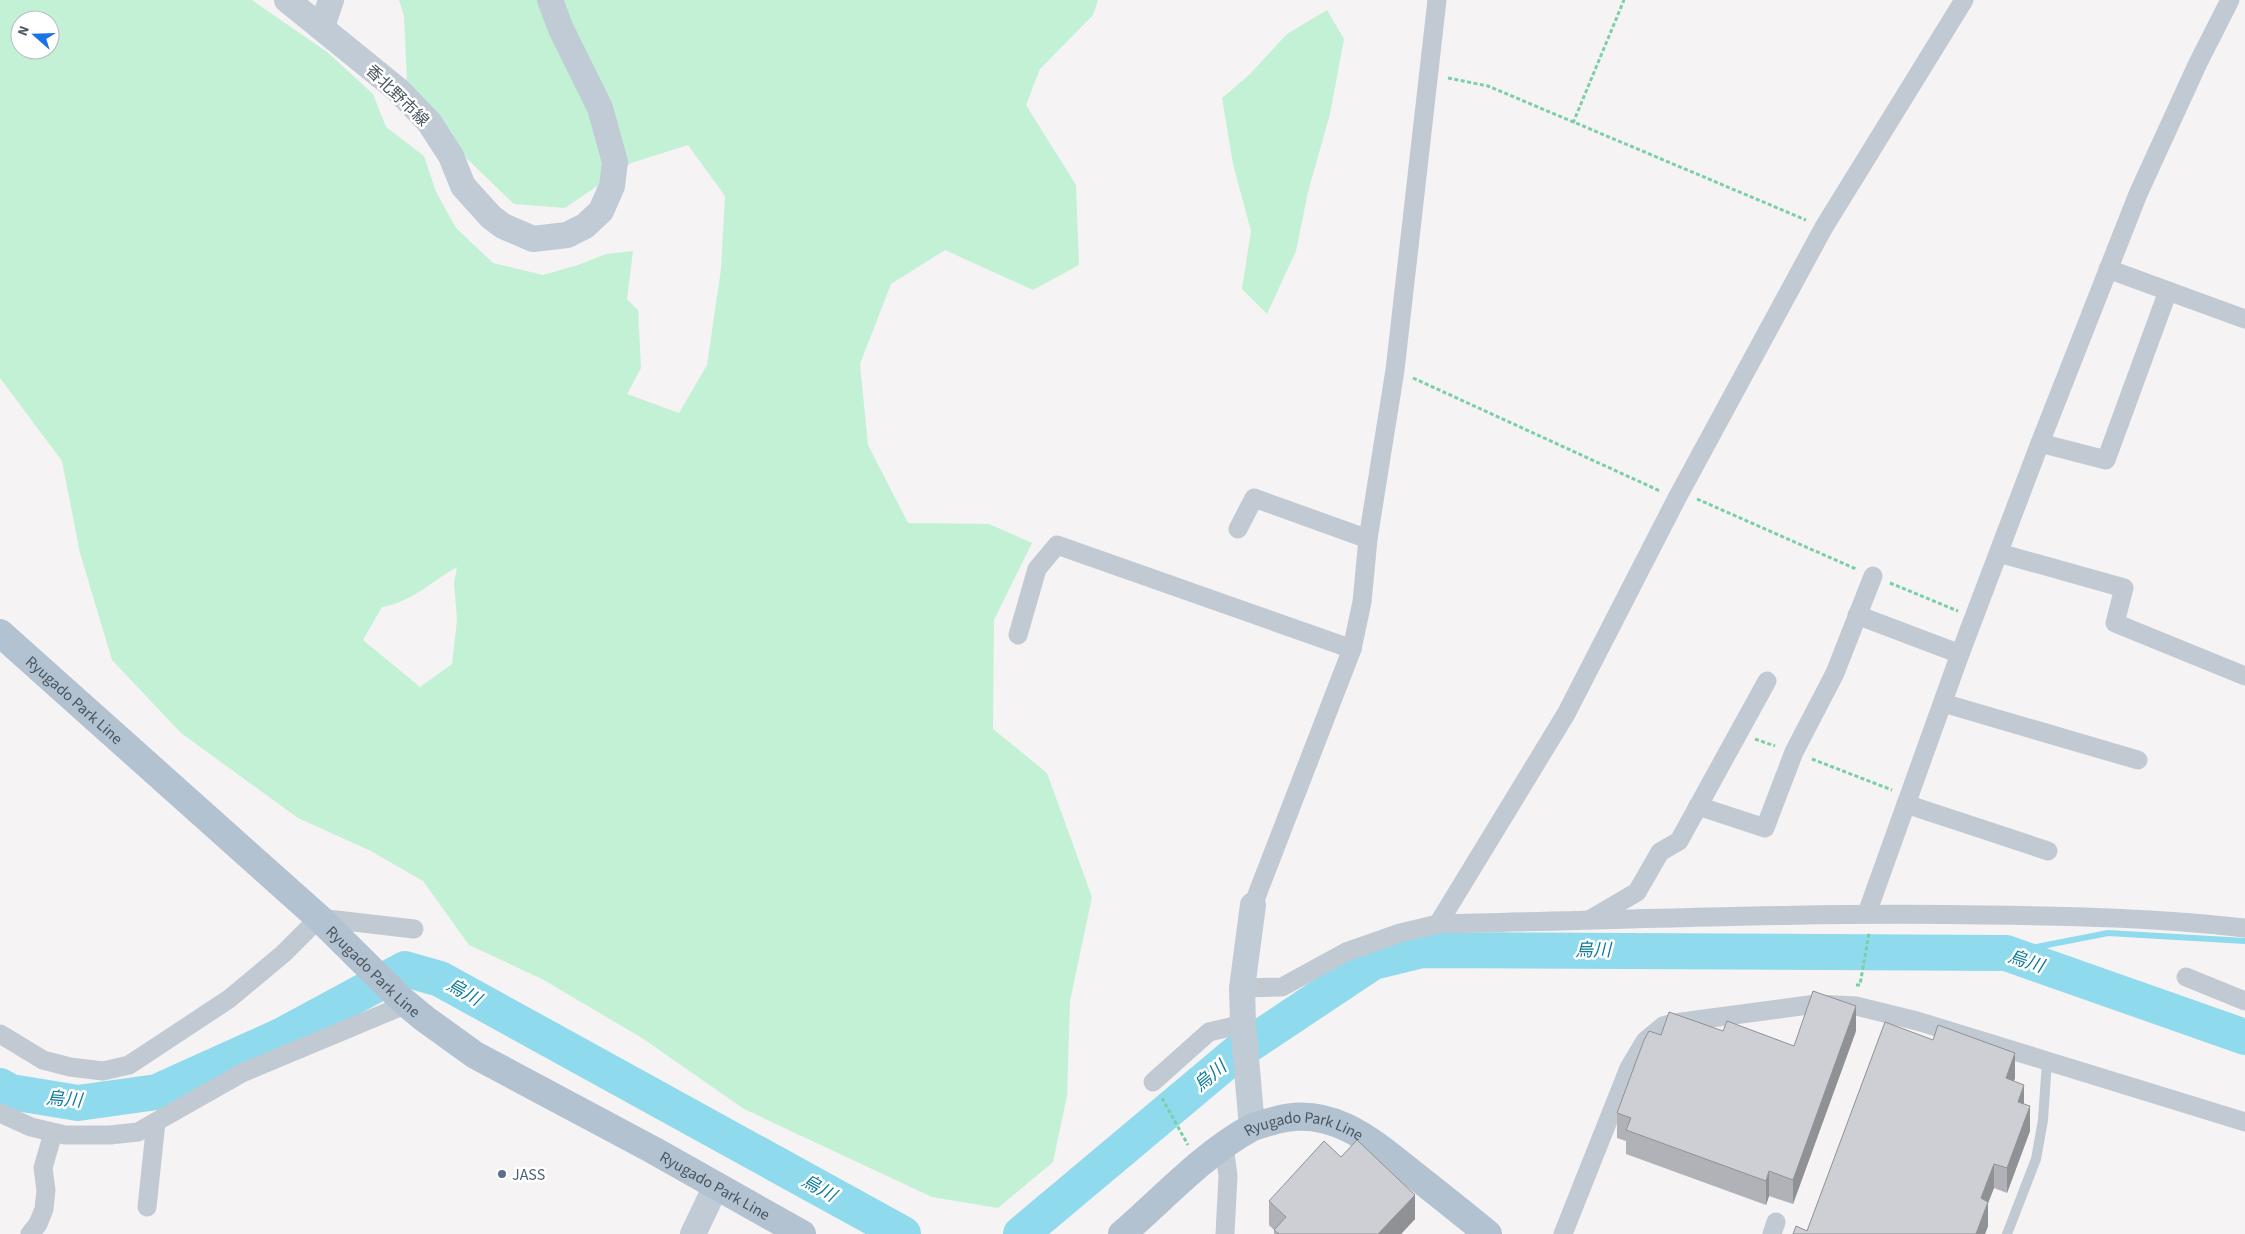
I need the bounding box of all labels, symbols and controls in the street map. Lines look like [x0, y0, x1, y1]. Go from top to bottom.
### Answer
north arrow [10, 10, 60, 60]
text: N [13, 23, 35, 39]
street label: 香北野市線 [361, 60, 434, 131]
street label: Ryugado Park Line [21, 651, 127, 750]
street label: Ryugado Park Line [321, 921, 425, 1023]
water label: 烏川 [1575, 938, 1613, 963]
water label: 烏川 [2005, 944, 2049, 980]
water label: 烏川 [442, 973, 487, 1013]
water label: 烏川 [1188, 1054, 1234, 1098]
water label: 烏川 [45, 1085, 85, 1114]
street label: Ryugado Park Line [1240, 1106, 1367, 1146]
street label: Ryugado Park Line [655, 1146, 774, 1226]
place label: JASS [512, 1164, 545, 1186]
marker: JASS [496, 1168, 508, 1180]
water label: 烏川 [797, 1169, 842, 1209]

